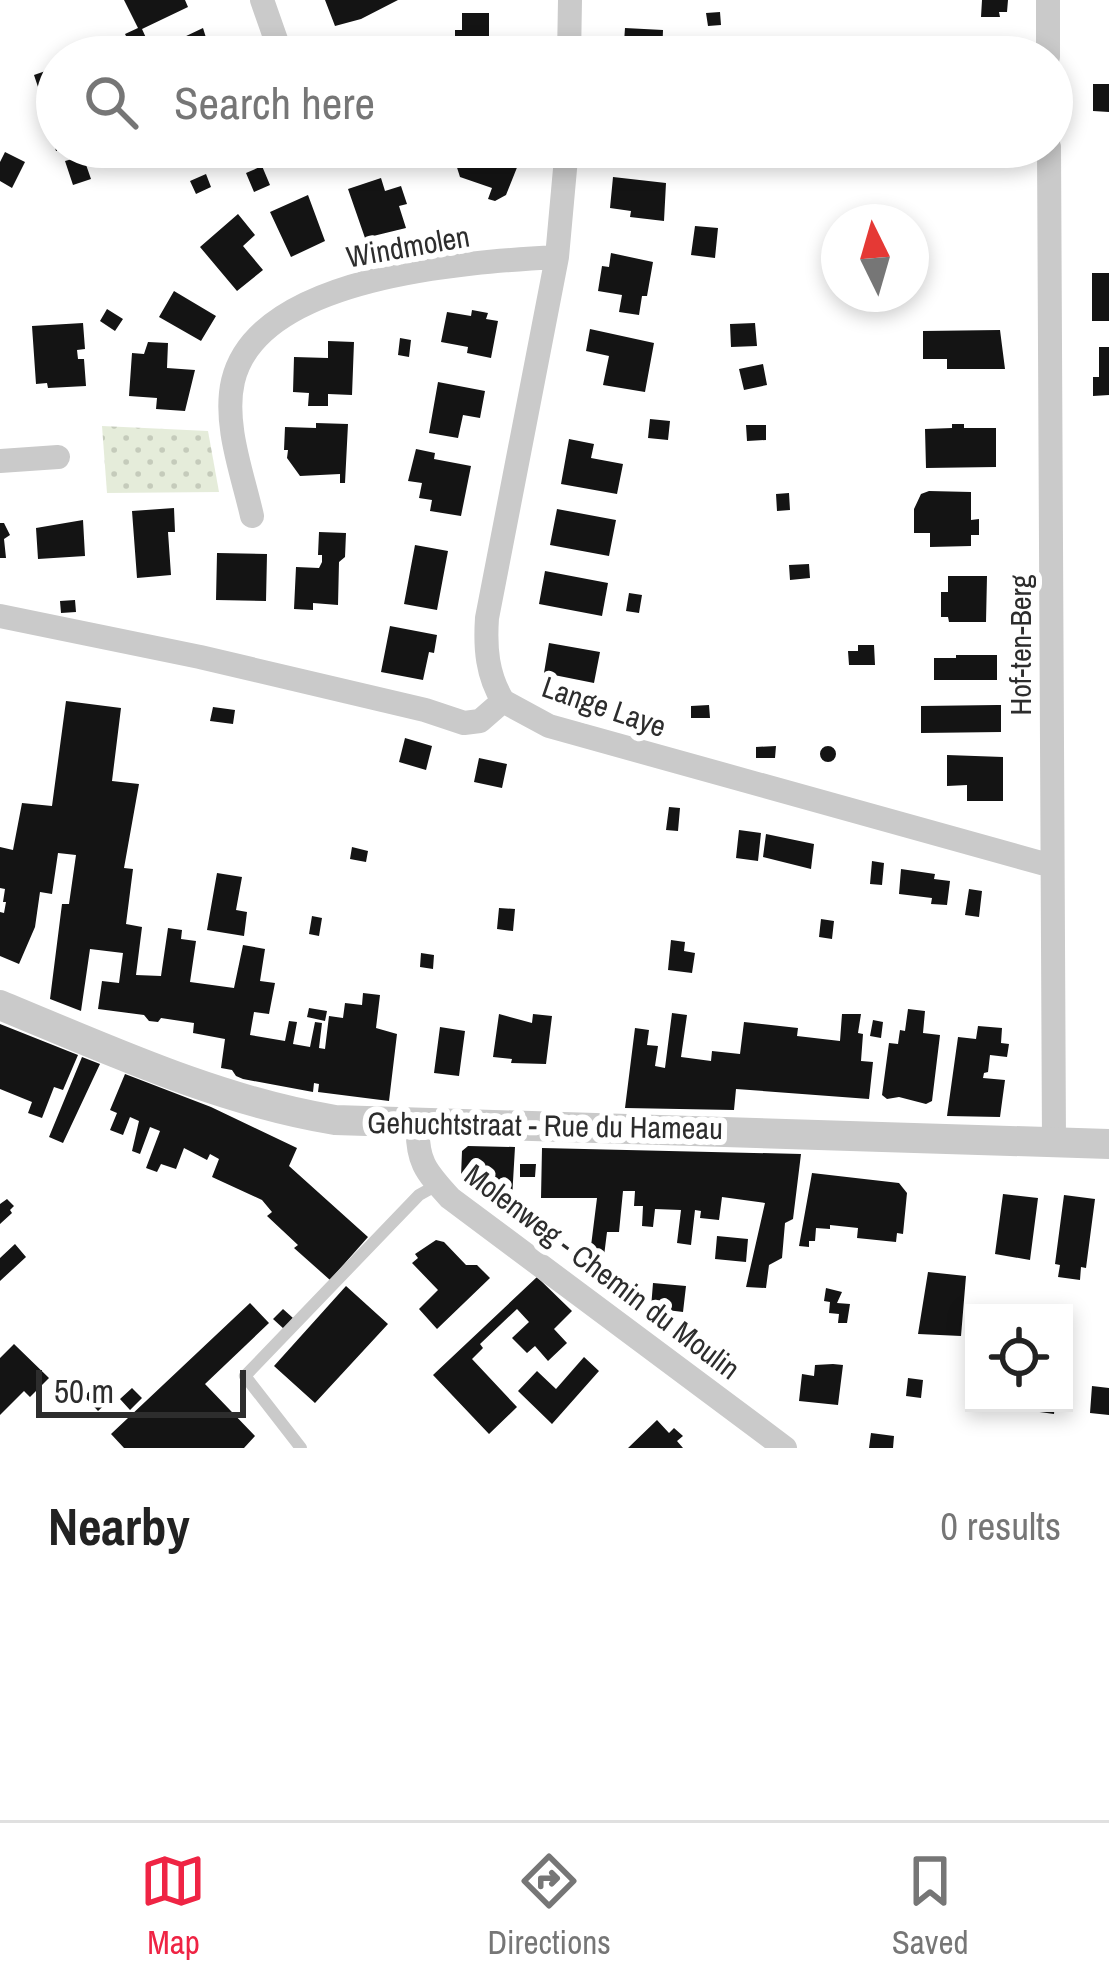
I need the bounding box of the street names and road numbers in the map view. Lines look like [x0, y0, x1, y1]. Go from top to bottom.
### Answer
street label: Windmolen [343, 216, 473, 277]
street label: Hof-ten-Berg [1000, 574, 1040, 715]
street label: Lange Laye [537, 666, 672, 746]
street label: Gehuchtstraat - Rue du Hameau [367, 1102, 723, 1148]
street label: Molenweg - Chemin du Moulin [457, 1154, 748, 1388]

